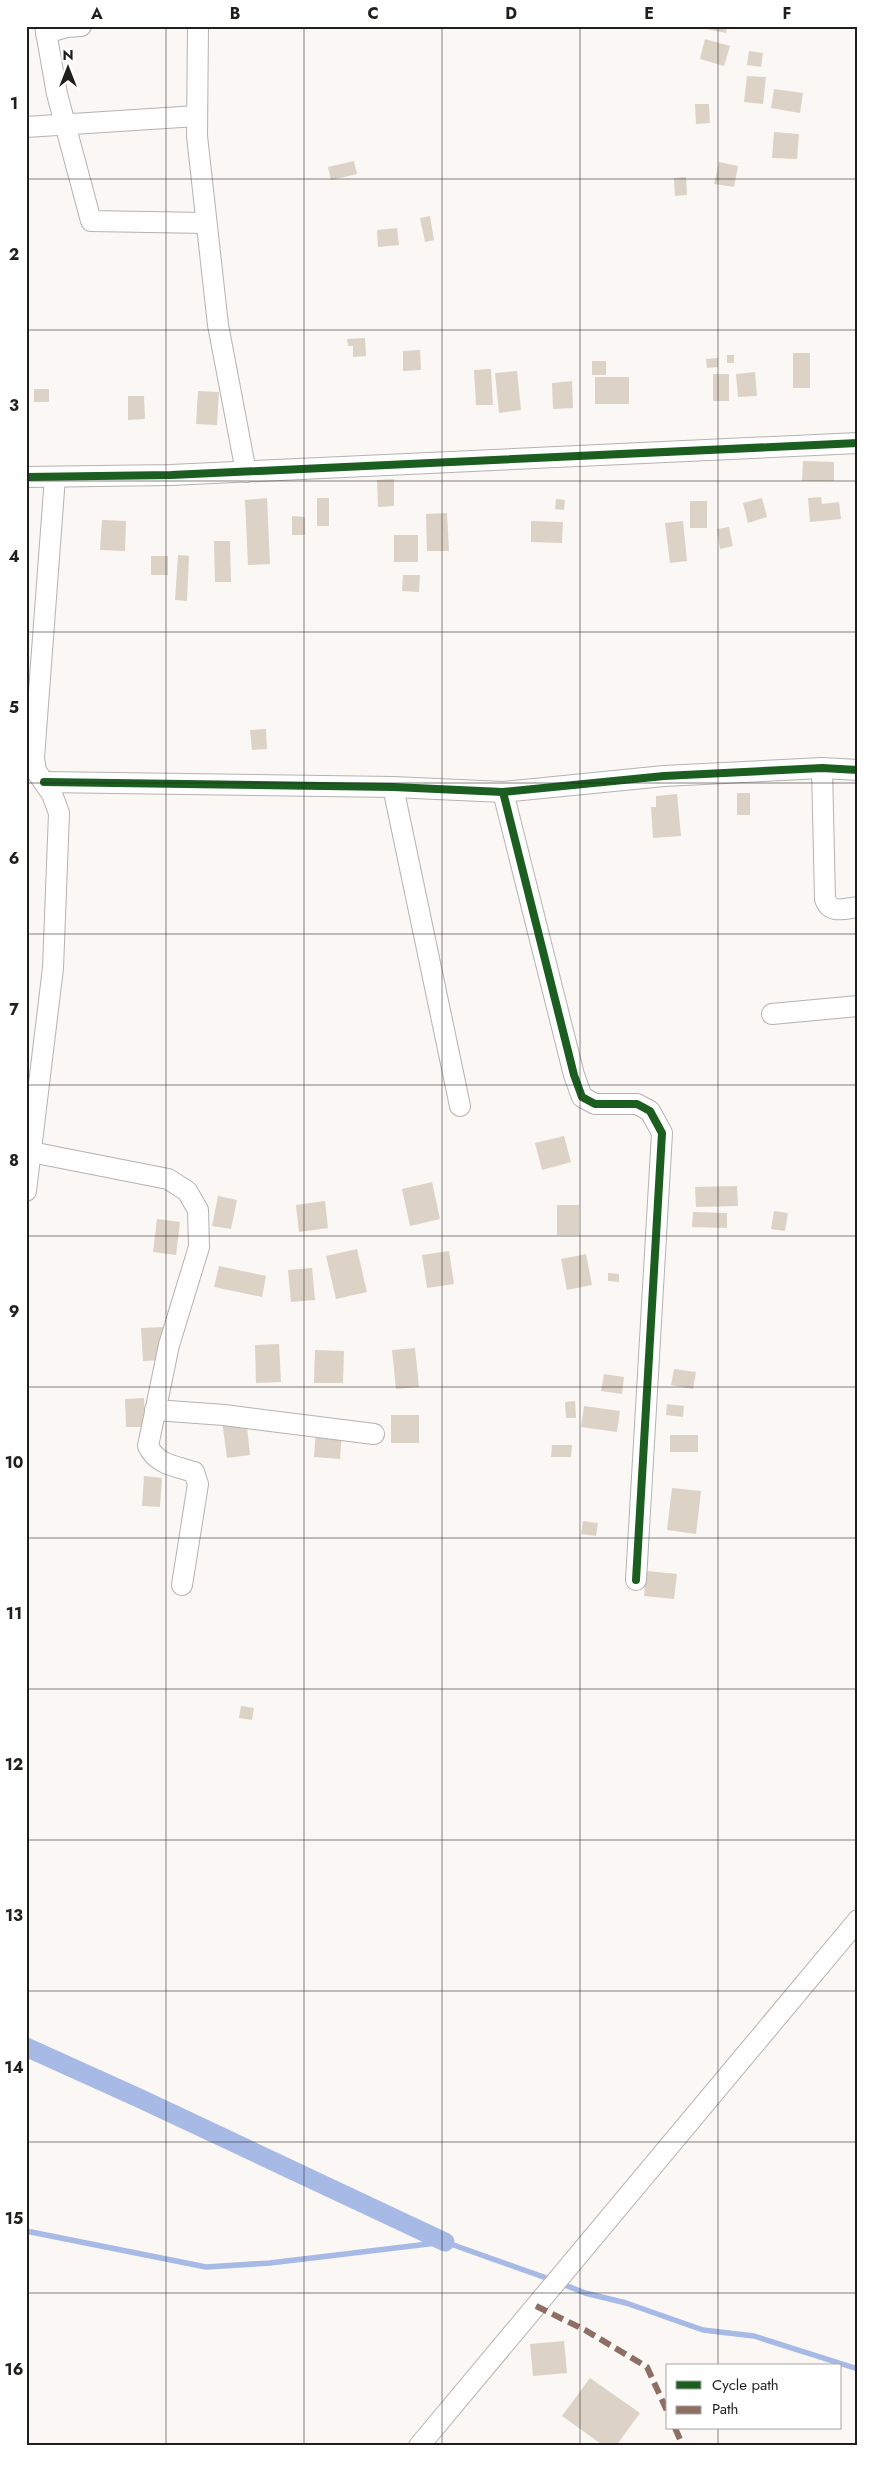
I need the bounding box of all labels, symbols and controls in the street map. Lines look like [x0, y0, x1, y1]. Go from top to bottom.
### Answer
text: A [90, 2, 103, 25]
text: B [230, 2, 240, 25]
text: C [367, 2, 379, 25]
text: D [505, 2, 517, 25]
text: E [644, 2, 654, 25]
text: F [783, 2, 791, 25]
north arrow [42, 42, 92, 92]
text: N [62, 45, 74, 65]
text: 1 [10, 92, 18, 115]
text: 2 [9, 243, 19, 266]
text: 3 [9, 394, 19, 417]
text: 4 [8, 545, 20, 568]
text: 5 [9, 696, 19, 719]
text: 6 [9, 847, 19, 870]
text: 7 [9, 998, 19, 1021]
text: 8 [9, 1149, 19, 1172]
text: 9 [9, 1300, 19, 1323]
text: 10 [5, 1451, 23, 1474]
text: 11 [6, 1602, 22, 1625]
text: 12 [5, 1753, 23, 1776]
text: 13 [5, 1904, 23, 1927]
text: 14 [4, 2056, 24, 2079]
text: 15 [5, 2207, 23, 2230]
text: 16 [5, 2358, 23, 2381]
legend [666, 2364, 842, 2430]
text: Cycle path [712, 2374, 779, 2396]
text: Path [712, 2398, 738, 2420]

